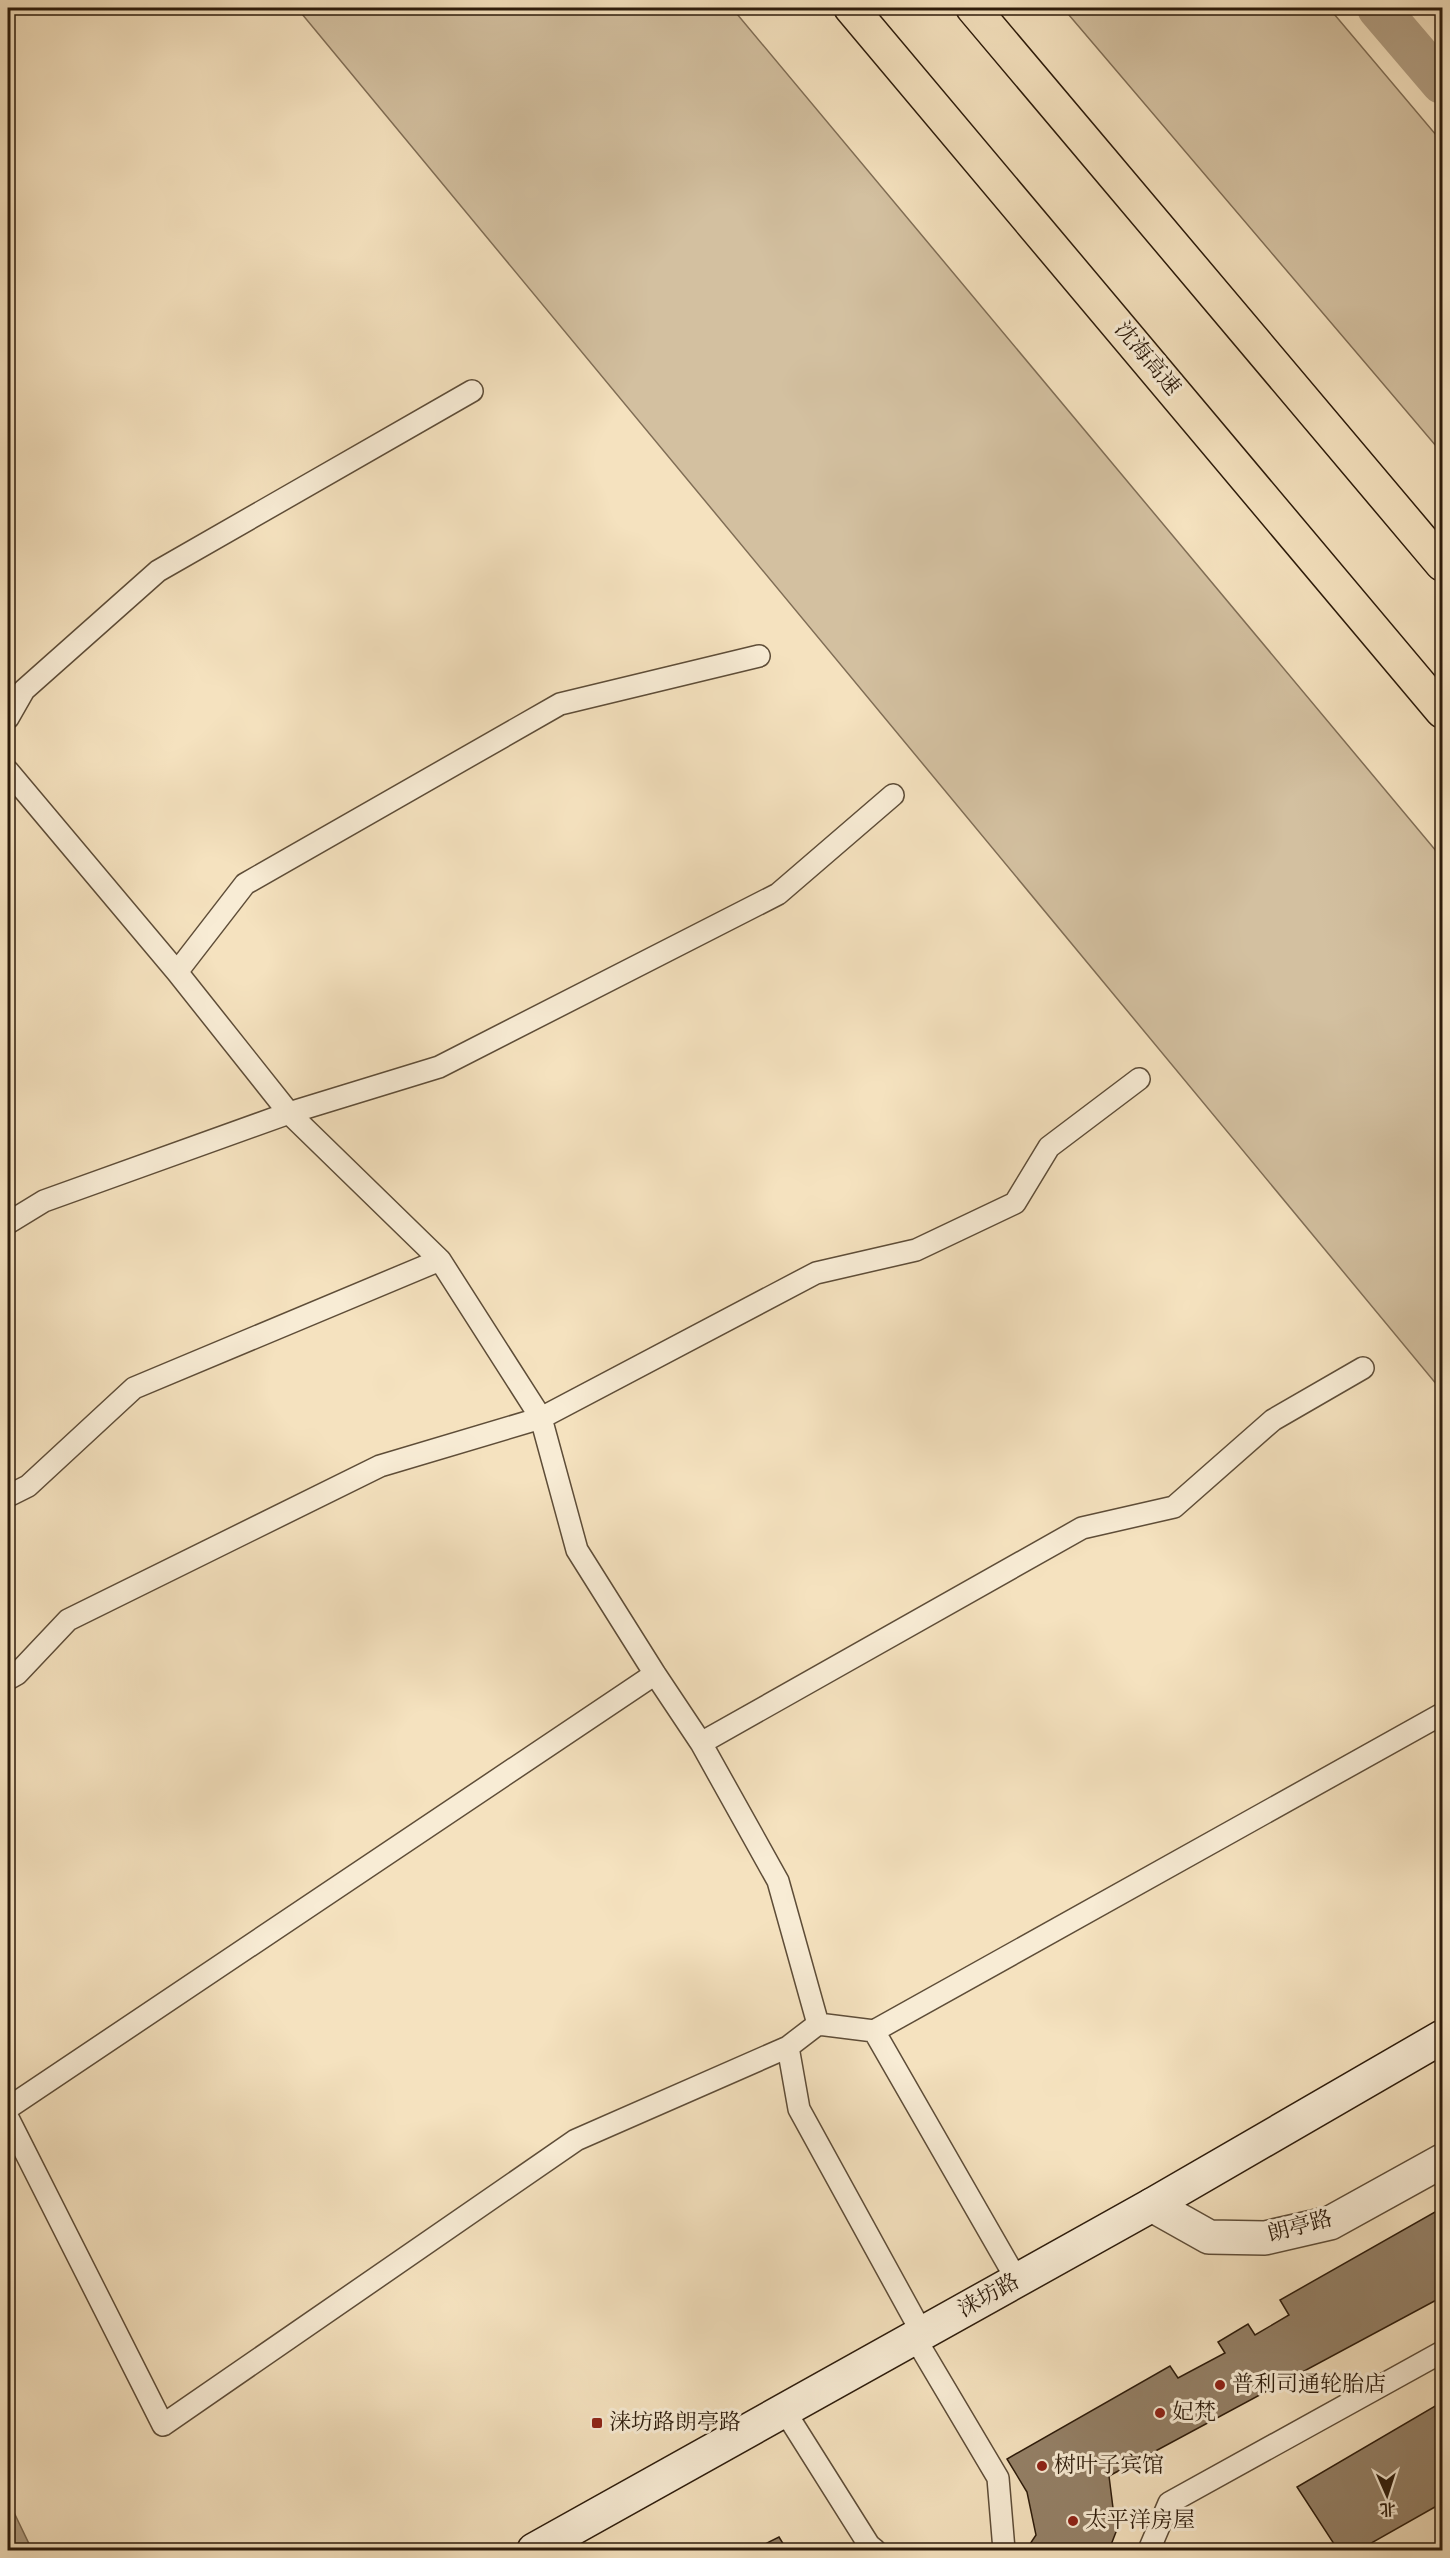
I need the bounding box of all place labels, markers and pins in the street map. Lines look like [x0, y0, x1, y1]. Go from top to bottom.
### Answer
place label: 普利司通轮胎店 [1232, 2372, 1386, 2396]
marker: 普利司通轮胎店 [1213, 2378, 1227, 2392]
place label: 妃梵 [1172, 2400, 1216, 2424]
marker: 妃梵 [1153, 2406, 1167, 2420]
place label: 涞坊路朗亭路 [609, 2410, 741, 2434]
marker: 涞坊路朗亭路 [590, 2416, 604, 2430]
place label: 树叶子宾馆 [1054, 2453, 1164, 2477]
marker: 树叶子宾馆 [1035, 2459, 1049, 2473]
place label: 太平洋房屋 [1085, 2508, 1195, 2532]
marker: 太平洋房屋 [1066, 2514, 1080, 2528]

